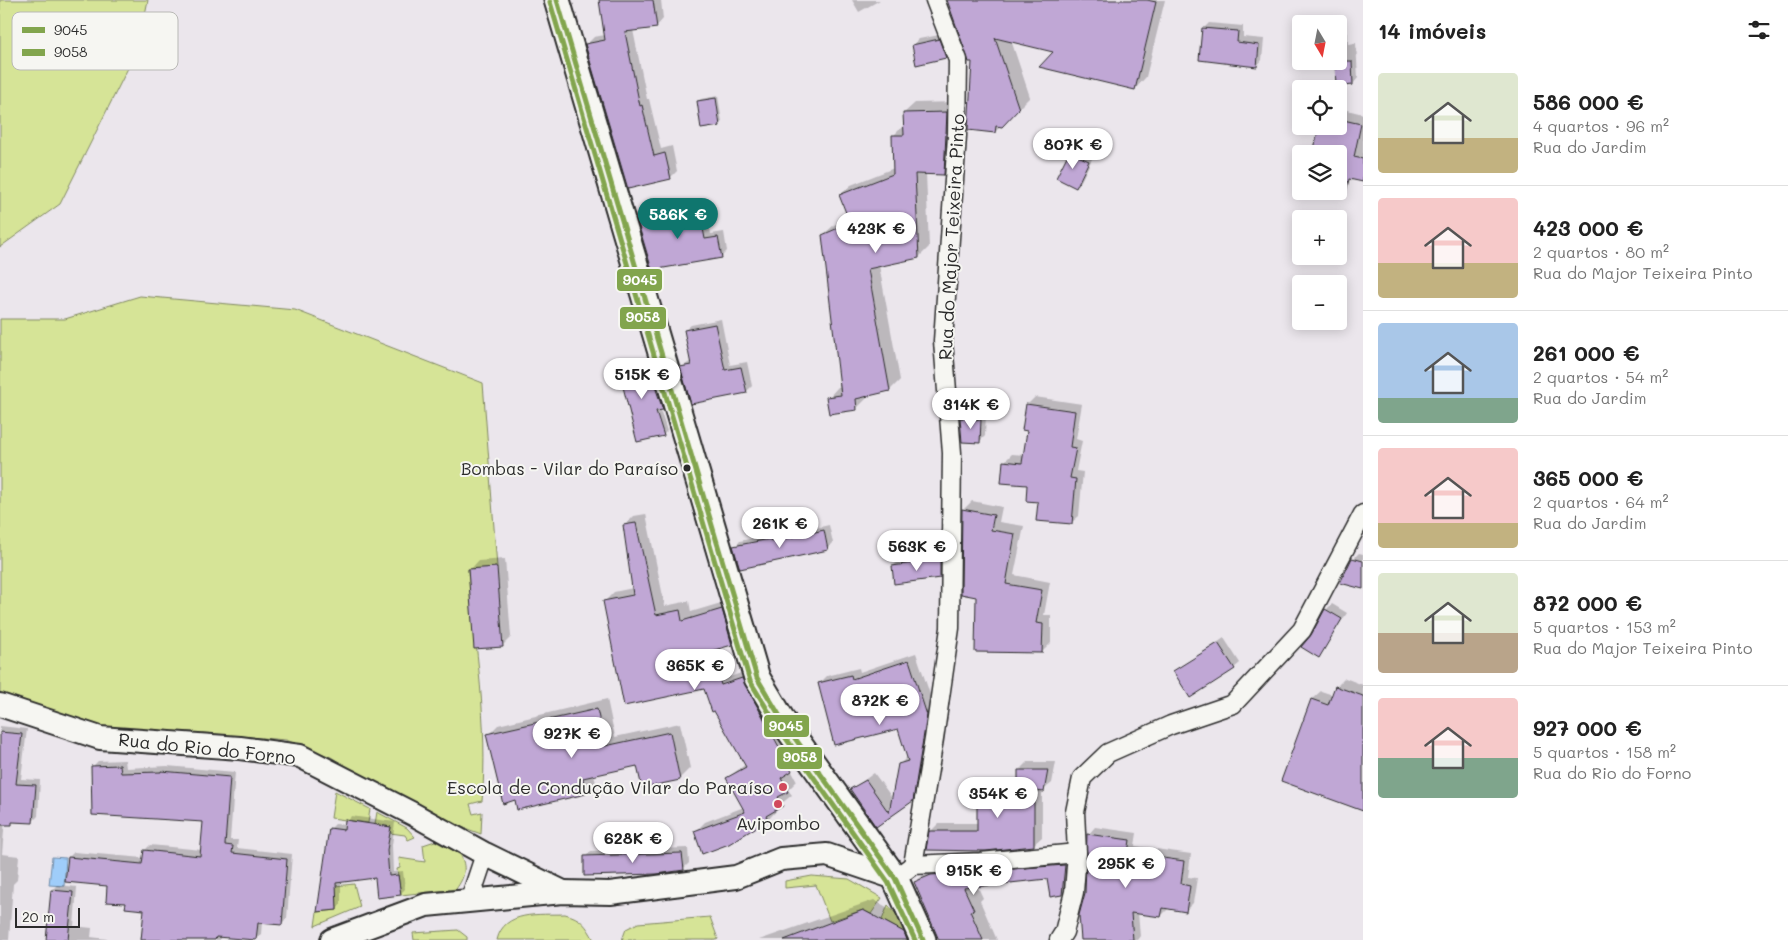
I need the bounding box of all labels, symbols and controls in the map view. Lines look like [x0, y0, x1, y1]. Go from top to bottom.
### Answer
legend [12, 12, 178, 70]
north arrow [1292, 15, 1348, 70]
map controls [1292, 15, 1347, 330]
icon: filters [1745, 16, 1773, 44]
text: 14 imóveis [1378, 17, 1486, 44]
text: 9045 [54, 20, 87, 39]
text: 9058 [54, 42, 88, 61]
button: locate [1292, 80, 1347, 135]
text: 586 000 € [1533, 88, 1644, 115]
icon: home [1418, 93, 1478, 153]
street label: Rua do Major Teixeira Pinto [933, 113, 969, 361]
text: 4 quartos · 96 m² [1533, 115, 1669, 136]
pin: 807K € [1032, 128, 1114, 170]
text: 807K € [1044, 133, 1102, 154]
text: Rua do Jardim [1533, 136, 1646, 157]
button: layers [1292, 145, 1347, 200]
pin: 586K € [637, 198, 719, 240]
text: 586K € [649, 203, 707, 224]
button: + [1292, 210, 1347, 265]
pin: 423K € [835, 212, 917, 254]
text: 423 000 € [1533, 214, 1643, 241]
text: 423K € [847, 217, 905, 238]
icon: home [1418, 218, 1478, 278]
text: 2 quartos · 80 m² [1533, 241, 1669, 262]
text: Rua do Major Teixeira Pinto [1533, 262, 1752, 283]
line badge: 9045 [616, 268, 663, 292]
text: 9045 [623, 270, 657, 289]
button: − [1292, 275, 1347, 330]
line badge: 9058 [619, 306, 667, 330]
text: 9058 [626, 307, 660, 326]
text: 261 000 € [1533, 339, 1639, 366]
icon: home [1418, 343, 1478, 403]
pin: 515K € [601, 358, 683, 400]
text: 515K € [614, 363, 670, 384]
text: 2 quartos · 54 m² [1533, 366, 1668, 387]
text: Rua do Jardim [1533, 387, 1646, 408]
pin: 314K € [930, 388, 1012, 430]
text: 314K € [943, 393, 999, 414]
place label: Bombas - Vilar do Paraíso [461, 457, 678, 479]
marker: Bombas - Vilar do Paraíso [682, 463, 692, 473]
text: 365 000 € [1533, 464, 1643, 491]
icon: home [1418, 468, 1478, 528]
text: 2 quartos · 64 m² [1533, 491, 1669, 512]
pin: 261K € [739, 506, 821, 549]
text: 261K € [753, 512, 807, 533]
text: Rua do Jardim [1533, 512, 1646, 533]
pin: 563K € [876, 530, 958, 572]
text: 563K € [888, 535, 946, 556]
text: 872 000 € [1533, 589, 1642, 616]
icon: home [1418, 593, 1478, 653]
text: 5 quartos · 153 m² [1533, 616, 1676, 637]
text: Rua do Major Teixeira Pinto [1533, 637, 1752, 658]
pin: 365K € [654, 648, 736, 691]
text: 365K € [666, 654, 724, 675]
pin: 872K € [839, 684, 921, 726]
text: 872K € [851, 689, 909, 710]
line badge: 9045 [763, 714, 810, 738]
text: 927 000 € [1533, 714, 1642, 741]
pin: 927K € [531, 716, 613, 759]
text: 9045 [769, 716, 803, 735]
icon: home [1418, 718, 1478, 778]
text: 927K € [544, 722, 600, 743]
street label: Rua do Rio do Forno [117, 727, 297, 769]
text: 5 quartos · 158 m² [1533, 741, 1676, 762]
line badge: 9058 [776, 746, 823, 770]
text: 9058 [783, 747, 817, 766]
text: Rua do Rio do Forno [1533, 762, 1691, 783]
place label: Escola de Condução Vilar do Paraíso [447, 775, 773, 799]
pin: 354K € [957, 776, 1039, 819]
marker: Escola de Condução Vilar do Paraíso [777, 781, 789, 793]
text: 354K € [969, 782, 1027, 803]
marker: Avipombo [772, 798, 784, 810]
place label: Avipombo [736, 811, 820, 835]
pin: 628K € [592, 822, 674, 864]
text: 628K € [604, 827, 662, 848]
pin: 295K € [1085, 846, 1167, 889]
text: 295K € [1097, 852, 1155, 873]
pin: 915K € [933, 854, 1015, 896]
text: 915K € [946, 859, 1002, 880]
scale bar [15, 905, 80, 928]
text: 20 m [22, 907, 54, 926]

